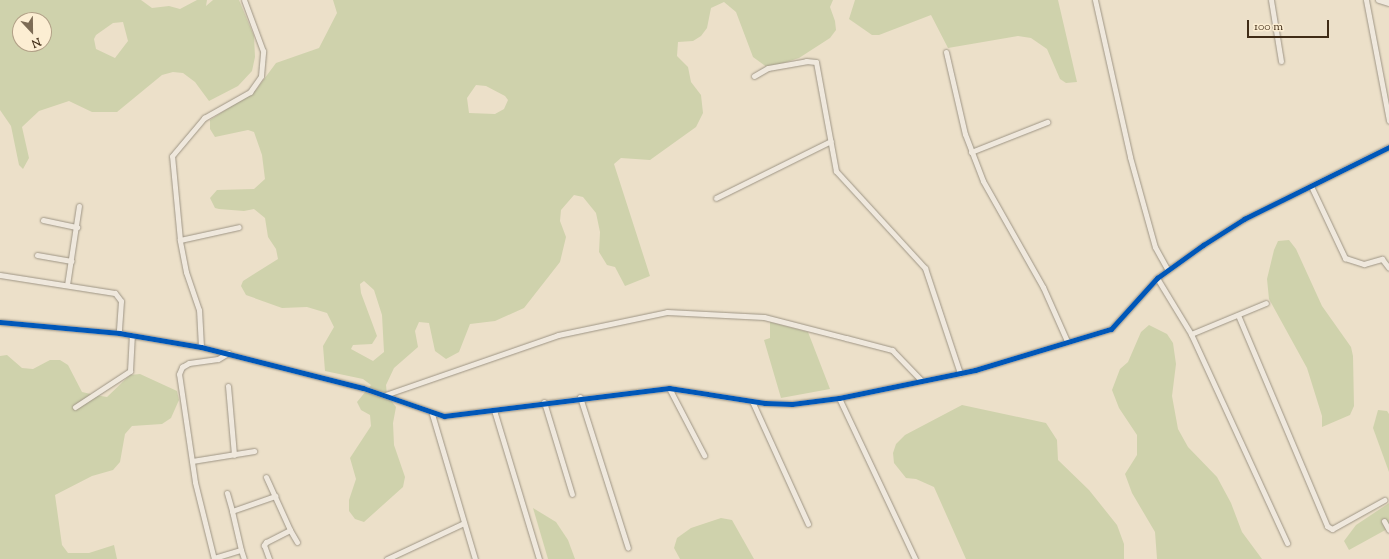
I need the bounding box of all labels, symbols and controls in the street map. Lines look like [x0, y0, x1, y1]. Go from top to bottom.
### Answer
north arrow [12, 12, 52, 52]
scale bar [1249, 12, 1331, 38]
text: 100 m [1254, 18, 1283, 36]
text: N [29, 33, 43, 51]

